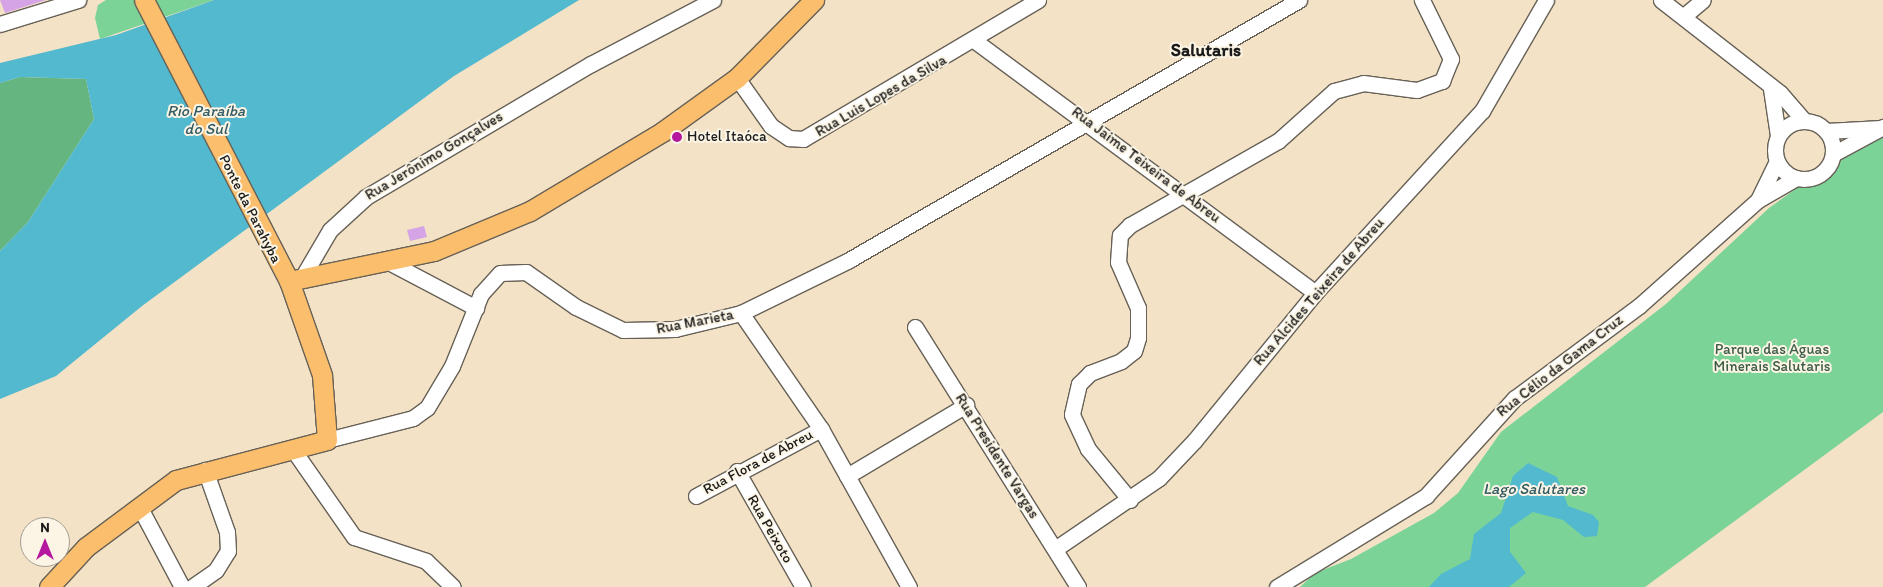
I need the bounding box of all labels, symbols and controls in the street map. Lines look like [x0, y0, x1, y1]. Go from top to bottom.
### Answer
district label: Salutaris [1171, 39, 1241, 61]
street label: Rua Luis Lopes da Silva [812, 51, 950, 141]
water label: Rio Paraíba do Sul [167, 101, 245, 139]
street label: Rua Jaime Teixeira de Abreu [1069, 104, 1223, 226]
street label: Rua Jerônimo Gonçalves [362, 108, 506, 204]
place label: Hotel Itaóca [687, 128, 766, 146]
marker: Hotel Itaóca [671, 131, 683, 143]
street label: Ponte da Parahyba [215, 152, 285, 266]
street label: Rua Alcides Teixeira de Abreu [1251, 215, 1387, 369]
street label: Rua Marieta [655, 306, 735, 338]
street label: Rua Célio da Gama Cruz [1493, 311, 1627, 421]
park label: Parque das Águas Minerais Salutaris [1713, 340, 1831, 375]
street label: Rua Presidente Vargas [951, 390, 1043, 522]
street label: Rua Flora de Abreu [700, 426, 816, 498]
water label: Lago Salutares [1483, 479, 1585, 499]
street label: Rua Peixoto [743, 492, 797, 566]
north arrow [20, 517, 70, 567]
text: N [40, 519, 50, 536]

